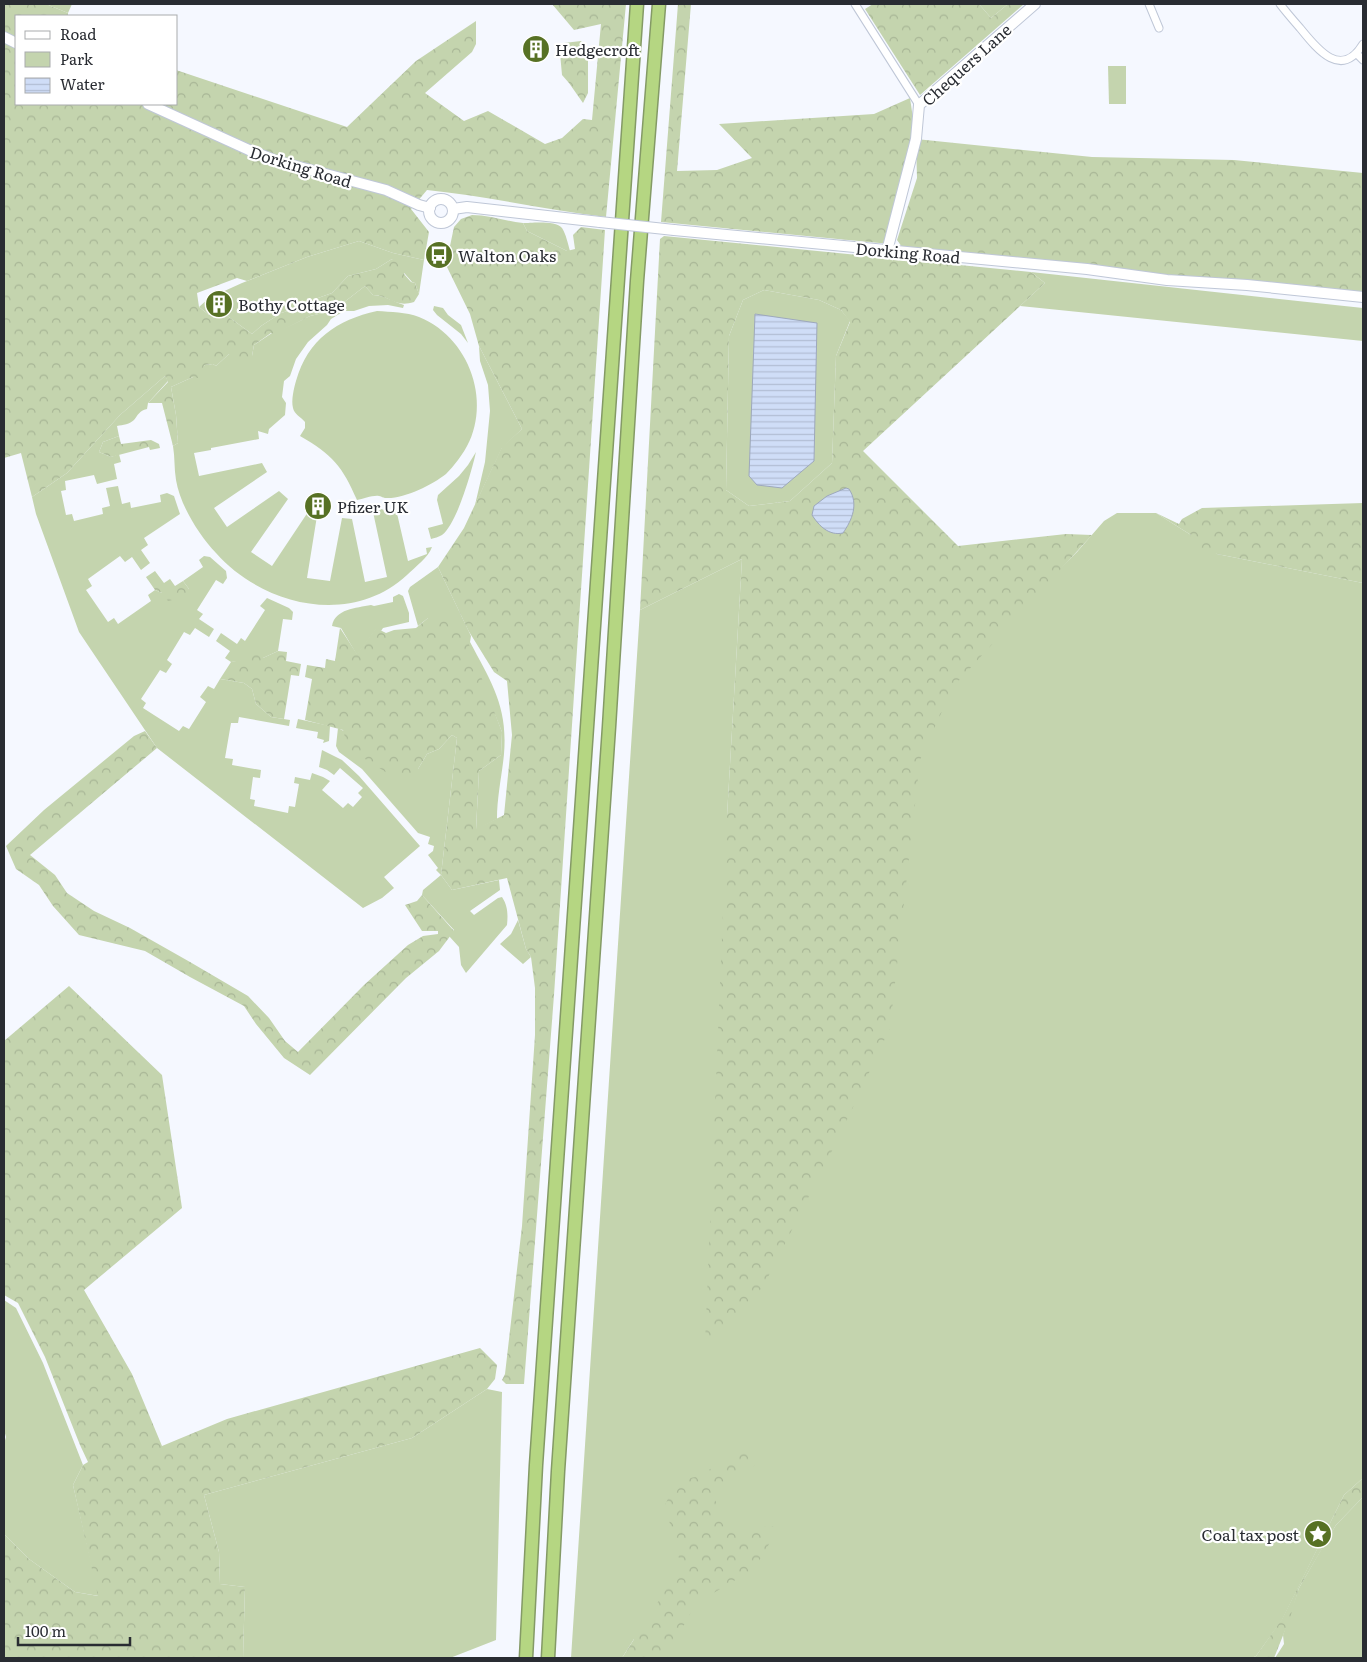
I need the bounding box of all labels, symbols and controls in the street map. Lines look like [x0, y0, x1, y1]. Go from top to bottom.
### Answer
legend [15, 15, 178, 105]
street label: Chequers Lane [916, 17, 1016, 111]
text: Road [60, 22, 96, 45]
building icon: Hedgecroft [521, 34, 551, 64]
place label: Hedgecroft [555, 37, 640, 61]
text: Park [60, 47, 94, 70]
text: Water [60, 72, 105, 95]
street label: Dorking Road [247, 139, 355, 193]
street label: Dorking Road [854, 235, 962, 269]
bus stop icon: Walton Oaks [424, 240, 454, 270]
place label: Walton Oaks [458, 243, 556, 267]
building icon: Bothy Cottage [204, 289, 234, 319]
place label: Bothy Cottage [238, 292, 345, 316]
building icon: Pfizer UK [303, 491, 333, 521]
place label: Pfizer UK [337, 494, 409, 518]
place icon: Coal tax post [1303, 1519, 1333, 1549]
place label: Coal tax post [1202, 1522, 1300, 1546]
scale bar [18, 1614, 130, 1646]
text: 100 m [25, 1619, 66, 1642]

